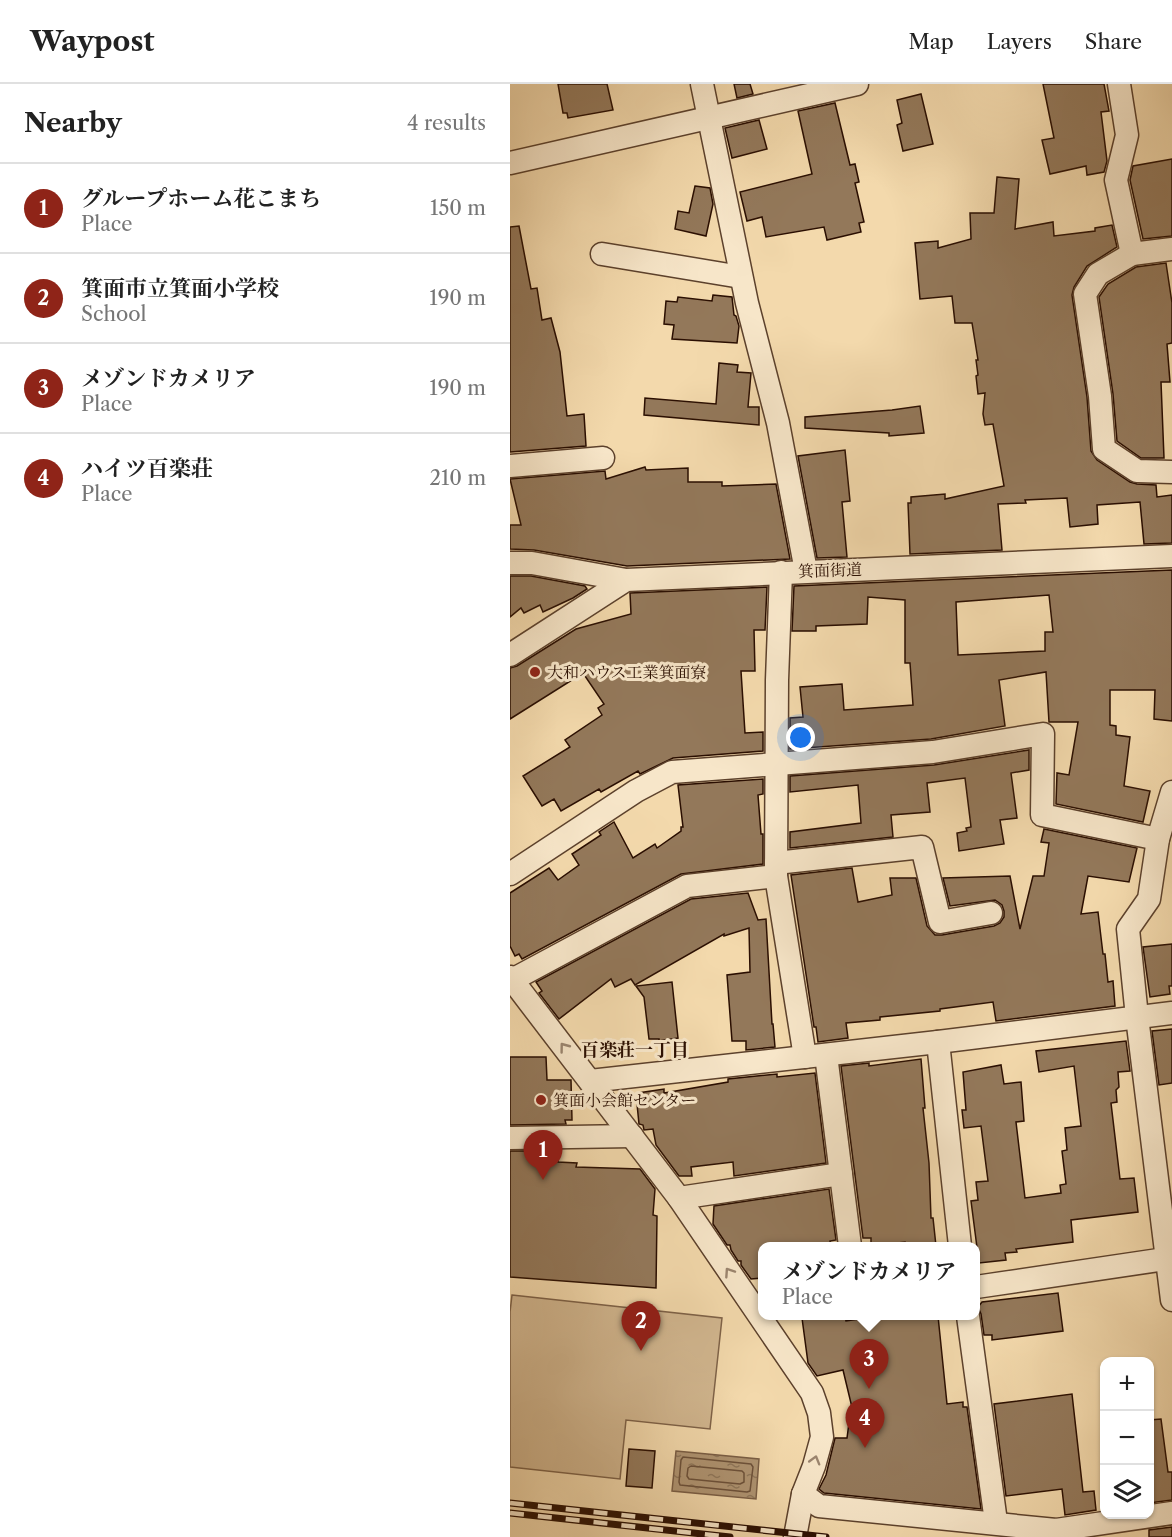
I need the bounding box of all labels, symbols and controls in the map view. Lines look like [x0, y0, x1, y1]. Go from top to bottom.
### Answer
text: Waypost [30, 24, 154, 58]
text: Map [909, 29, 954, 54]
text: Layers [987, 29, 1052, 54]
text: Share [1085, 29, 1142, 54]
text: Nearby [24, 107, 122, 139]
text: 4 results [407, 111, 486, 135]
text: グループホーム花こまち [81, 185, 321, 212]
text: 1 [39, 196, 48, 220]
text: 150 m [430, 196, 486, 220]
text: Place [81, 212, 132, 236]
text: 箕面市立箕面小学校 [81, 275, 279, 302]
text: 2 [38, 286, 49, 310]
text: 190 m [429, 286, 486, 310]
text: School [81, 302, 146, 326]
text: メゾンドカメリア [81, 365, 256, 392]
text: 3 [38, 376, 49, 400]
text: 190 m [429, 376, 486, 400]
text: Place [81, 392, 132, 416]
text: ハイツ百楽荘 [81, 455, 213, 482]
text: 4 [38, 466, 49, 490]
text: 210 m [429, 466, 486, 490]
text: Place [81, 482, 132, 506]
street label: 箕面街道 [798, 559, 862, 581]
place label: 大和ハウス工業箕面寮 [547, 662, 707, 682]
marker: 大和ハウス工業箕面寮 [528, 665, 542, 679]
your location [786, 723, 815, 752]
district label: 百楽荘一丁目 [581, 1039, 689, 1061]
one-way arrow [560, 1043, 571, 1054]
place label: 箕面小会館センター [553, 1090, 696, 1110]
marker: 箕面小会館センター [534, 1093, 548, 1107]
pin: 1 [524, 1130, 562, 1180]
popup [758, 1242, 980, 1320]
text: メゾンドカメリア [782, 1258, 956, 1285]
one-way arrow [725, 1268, 736, 1279]
text: Place [782, 1285, 833, 1309]
pin: 2 [622, 1302, 660, 1351]
pin: 3 [850, 1340, 888, 1389]
map controls [1100, 1357, 1154, 1519]
button: + [1100, 1357, 1154, 1411]
pin: 4 [846, 1398, 884, 1448]
button: − [1100, 1411, 1154, 1465]
one-way arrow [808, 1455, 820, 1466]
button: layers [1100, 1465, 1154, 1519]

